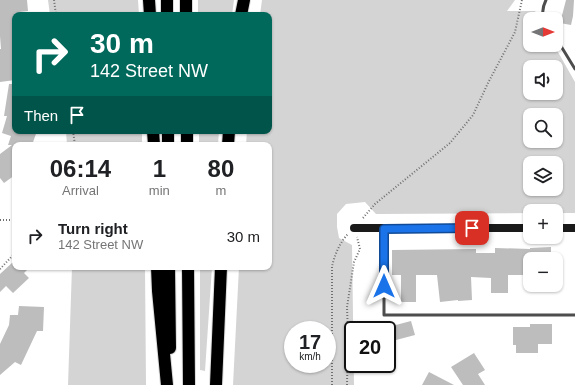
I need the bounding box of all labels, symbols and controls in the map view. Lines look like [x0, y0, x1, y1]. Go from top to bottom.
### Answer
north arrow [523, 12, 563, 52]
map controls [523, 12, 563, 292]
icon: right [24, 28, 76, 80]
text: 30 m [90, 28, 154, 59]
button: sound [523, 60, 563, 100]
text: 142 Street NW [90, 61, 208, 81]
icon: arrive [66, 104, 88, 126]
text: Then [24, 107, 58, 124]
button: search [523, 108, 563, 148]
text: 06:14 [50, 155, 111, 182]
text: 1 [153, 155, 166, 182]
text: 80 [208, 155, 234, 182]
button: layers [523, 156, 563, 196]
text: Arrival [62, 183, 99, 198]
text: min [149, 183, 170, 198]
text: m [215, 183, 226, 198]
button: + [523, 204, 563, 244]
pin [455, 211, 489, 245]
icon: arrive [461, 217, 483, 239]
text: Turn right [58, 220, 128, 237]
icon: right [24, 225, 46, 247]
text: 30 m [227, 228, 260, 245]
text: 142 Street NW [58, 237, 143, 252]
button: − [523, 252, 563, 292]
position arrow [363, 265, 405, 307]
speed limit sign: 20 [344, 321, 396, 373]
text: 17 [299, 331, 321, 353]
text: km/h [299, 351, 321, 362]

